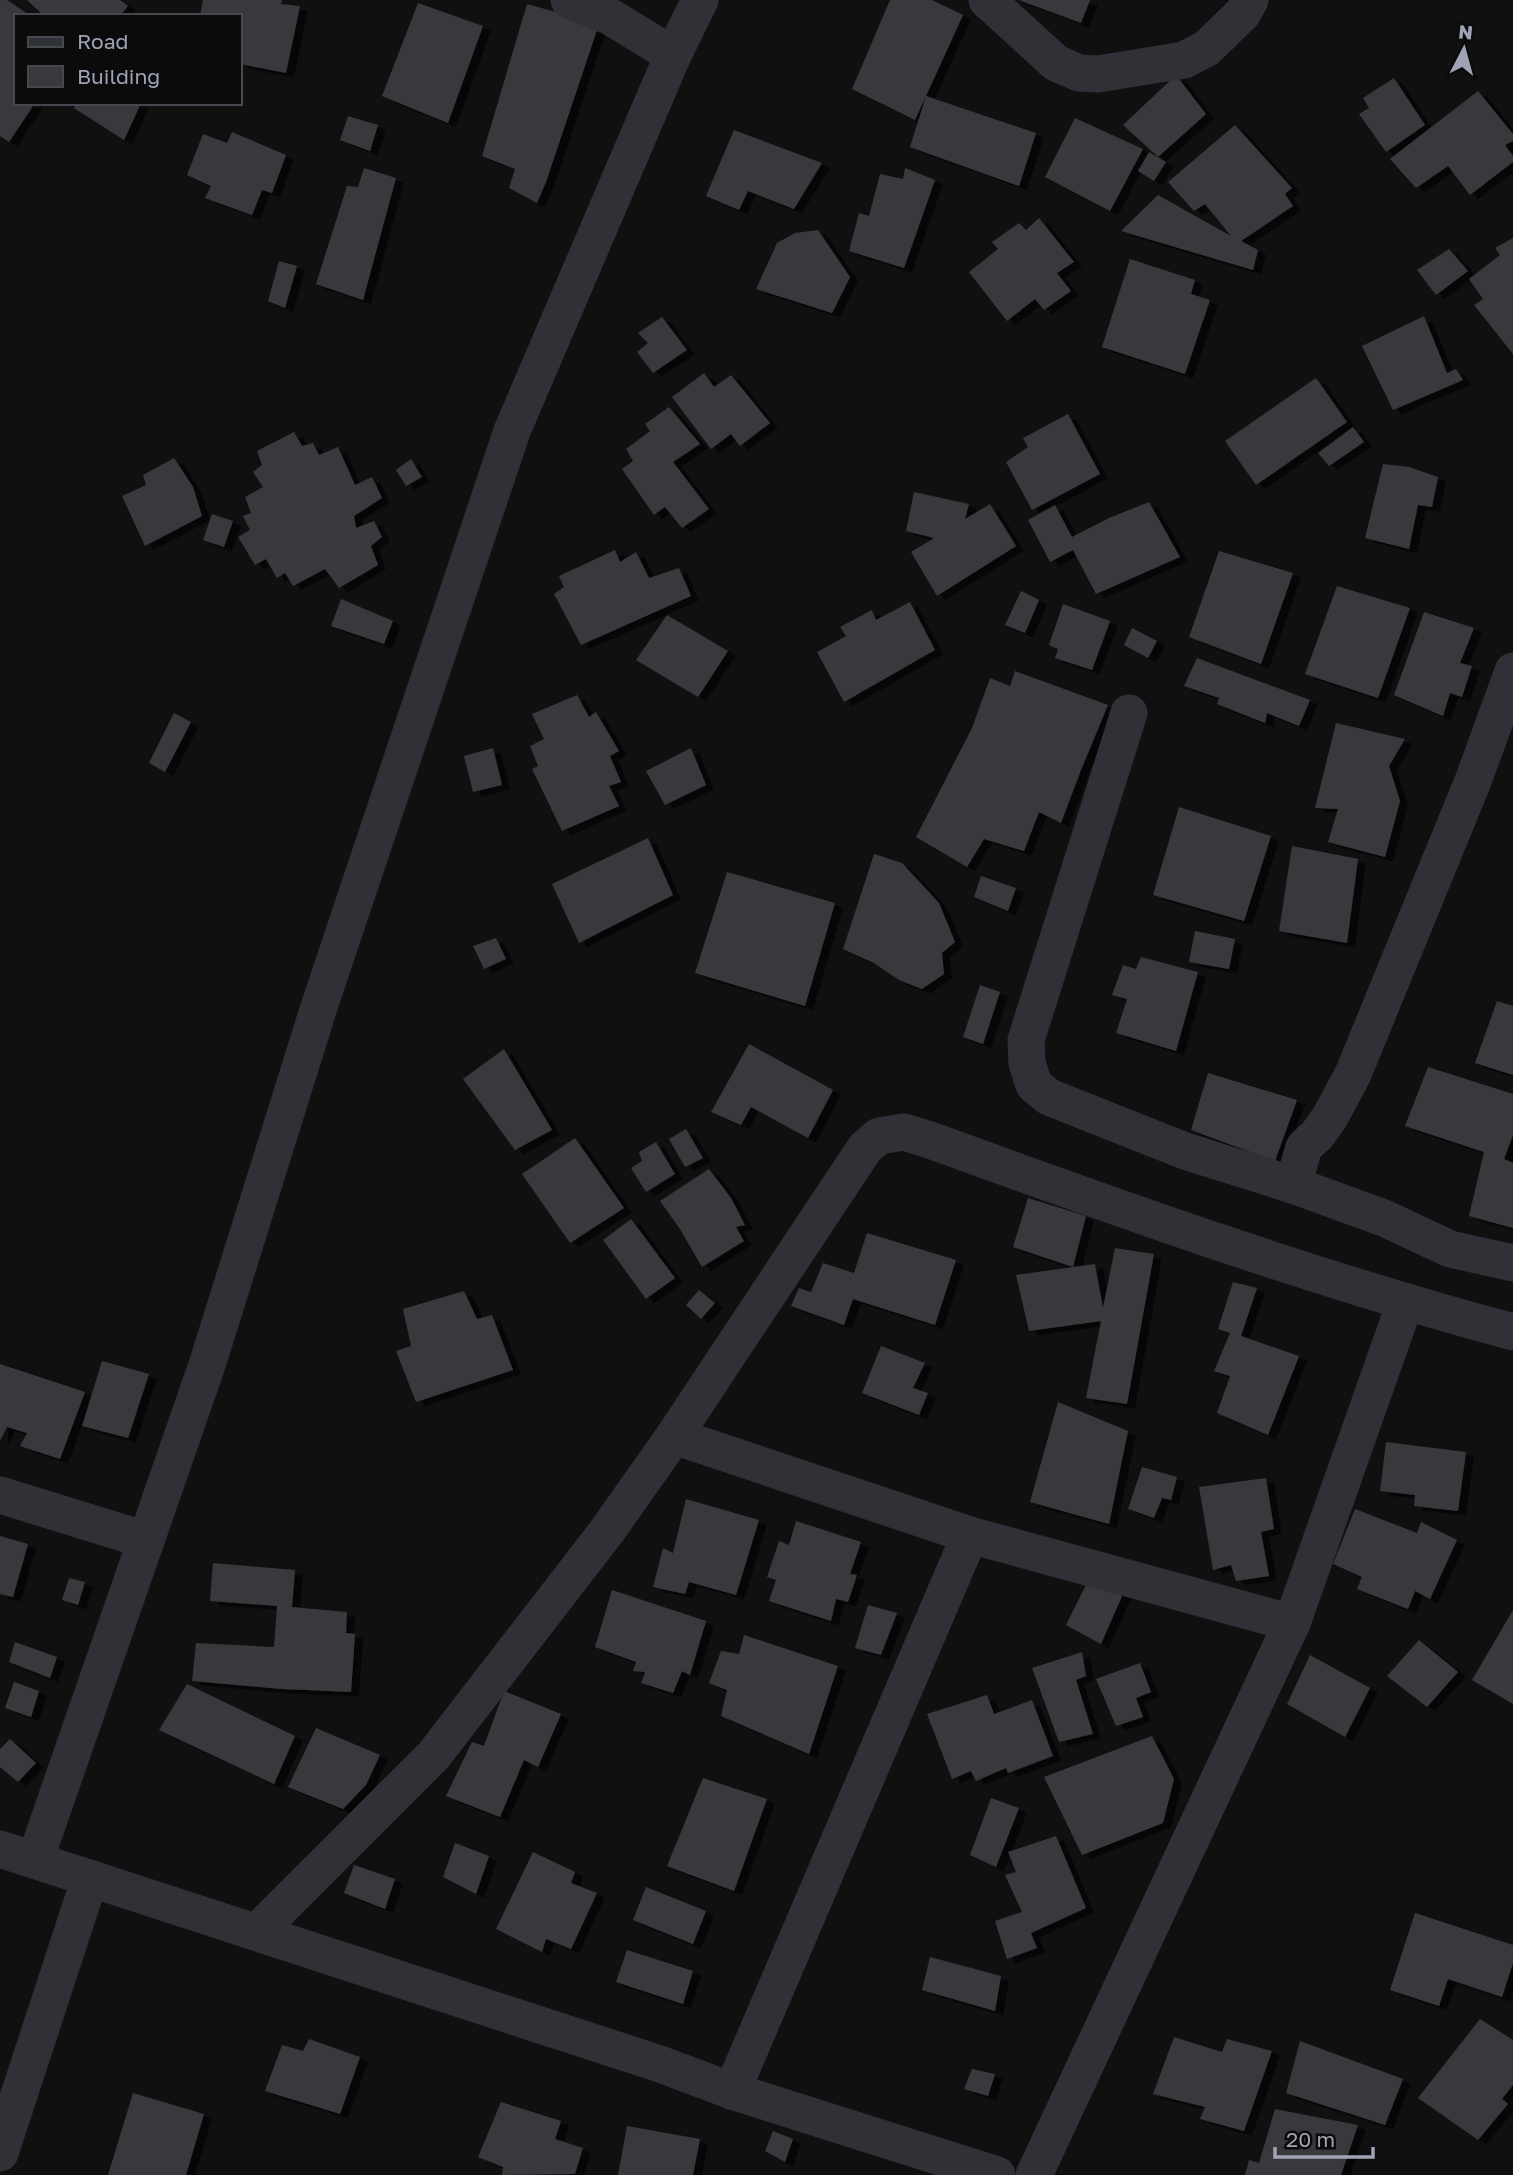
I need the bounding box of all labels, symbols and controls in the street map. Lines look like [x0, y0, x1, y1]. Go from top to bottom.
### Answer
legend [14, 14, 242, 105]
north arrow [1429, 14, 1499, 84]
text: N [1457, 19, 1474, 44]
text: Road [77, 28, 128, 54]
text: Building [77, 63, 160, 89]
scale bar [1275, 2116, 1373, 2160]
text: 20 m [1286, 2126, 1335, 2152]

